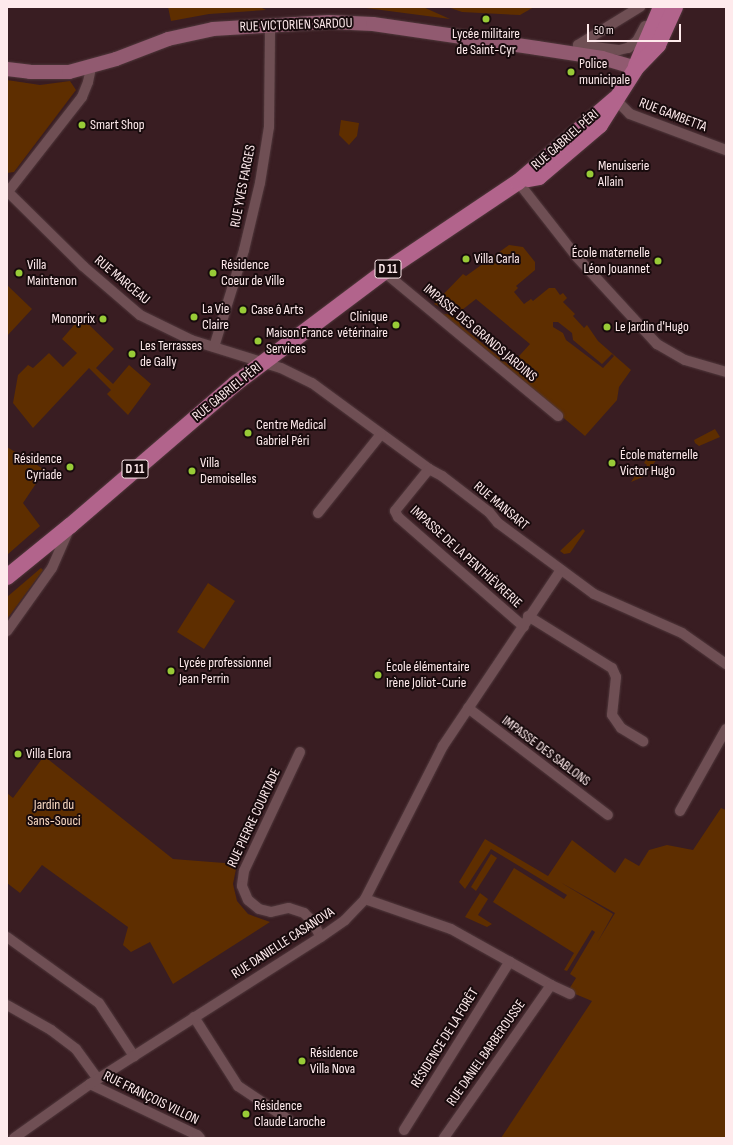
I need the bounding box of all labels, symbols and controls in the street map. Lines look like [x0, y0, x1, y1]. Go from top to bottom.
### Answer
marker: Lycée militaire de Saint-Cyr [481, 14, 491, 24]
street label: RUE VICTORIEN SARDOU [239, 15, 353, 35]
scale bar [589, 16, 683, 42]
text: 50 m [594, 23, 614, 38]
place label: Lycée militaire de Saint-Cyr [452, 26, 520, 58]
place label: Police municipale [579, 56, 630, 88]
marker: Police municipale [566, 67, 576, 77]
street label: RUE GAMBETTA [637, 94, 709, 136]
street label: RUE GABRIEL PÉRI [528, 106, 602, 174]
place label: Smart Shop [90, 117, 145, 133]
marker: Smart Shop [77, 120, 87, 130]
street label: RUE YVES FARGES [227, 143, 259, 229]
place label: Menuiserie Allain [598, 158, 649, 190]
marker: Menuiserie Allain [585, 169, 595, 179]
place label: École maternelle Léon Jouannet [572, 245, 650, 278]
place label: Villa Carla [474, 251, 520, 267]
street label: RUE MARCEAU [91, 252, 153, 308]
marker: Villa Carla [461, 254, 471, 264]
marker: École maternelle Léon Jouannet [653, 256, 663, 266]
place label: Villa Maintenon [27, 257, 77, 290]
place label: Résidence Coeur de Ville [221, 257, 285, 290]
road number: D 11 [374, 258, 402, 280]
marker: Villa Maintenon [14, 268, 24, 278]
marker: Résidence Coeur de Ville [208, 268, 218, 278]
street label: IMPASSE DES GRANDS JARDINS [420, 281, 540, 385]
place label: La Vie Claire [202, 301, 229, 334]
place label: Case ô Arts [251, 302, 303, 318]
marker: Case ô Arts [238, 305, 248, 315]
place label: Clinique vétérinaire [337, 309, 388, 342]
place label: Monoprix [51, 311, 95, 327]
marker: La Vie Claire [189, 312, 199, 322]
marker: Monoprix [98, 314, 108, 324]
place label: Le Jardin d'Hugo [615, 319, 689, 335]
marker: Clinique vétérinaire [391, 320, 401, 330]
marker: Le Jardin d'Hugo [602, 322, 612, 332]
place label: Maison France Services [266, 325, 333, 358]
marker: Maison France Services [253, 336, 263, 346]
place label: Les Terrasses de Gally [140, 338, 202, 370]
marker: Les Terrasses de Gally [127, 349, 137, 359]
street label: RUE GABRIEL PÉRI [189, 359, 265, 425]
place label: Centre Medical Gabriel Péri [256, 417, 326, 450]
marker: Centre Medical Gabriel Péri [243, 428, 253, 438]
place label: École maternelle Victor Hugo [620, 447, 698, 480]
place label: Résidence Cyriade [14, 451, 62, 484]
place label: Villa Demoiselles [200, 455, 256, 488]
road number: D 11 [121, 458, 149, 480]
marker: École maternelle Victor Hugo [607, 458, 617, 468]
marker: Résidence Cyriade [65, 462, 75, 472]
marker: Villa Demoiselles [187, 466, 197, 476]
street label: RUE MANSART [470, 478, 532, 534]
street label: IMPASSE DE LA PENTHIÈVRERIE [407, 502, 525, 612]
place label: Lycée professionnel Jean Perrin [179, 655, 271, 688]
place label: École élémentaire Irène Joliot-Curie [386, 659, 470, 692]
marker: Lycée professionnel Jean Perrin [166, 666, 176, 676]
marker: École élémentaire Irène Joliot-Curie [373, 670, 383, 680]
street label: IMPASSE DES SABLONS [498, 712, 594, 790]
place label: Villa Elora [26, 746, 71, 762]
marker: Villa Elora [13, 749, 23, 759]
street label: RUE PIERRE COURTADE [224, 766, 284, 870]
park label: Jardin du Sans-Souci [27, 797, 81, 830]
street label: RUE DANIELLE CASANOVA [229, 904, 337, 982]
street label: RÉSIDENCE DE LA FORÊT [408, 985, 482, 1091]
street label: RUE DANIEL BARBEROUSSE [443, 997, 529, 1109]
place label: Résidence Villa Nova [310, 1045, 358, 1078]
marker: Résidence Villa Nova [297, 1056, 307, 1066]
street label: RUE FRANÇOIS VILLON [100, 1068, 202, 1128]
place label: Résidence Claude Laroche [254, 1098, 326, 1130]
marker: Résidence Claude Laroche [241, 1109, 251, 1119]

